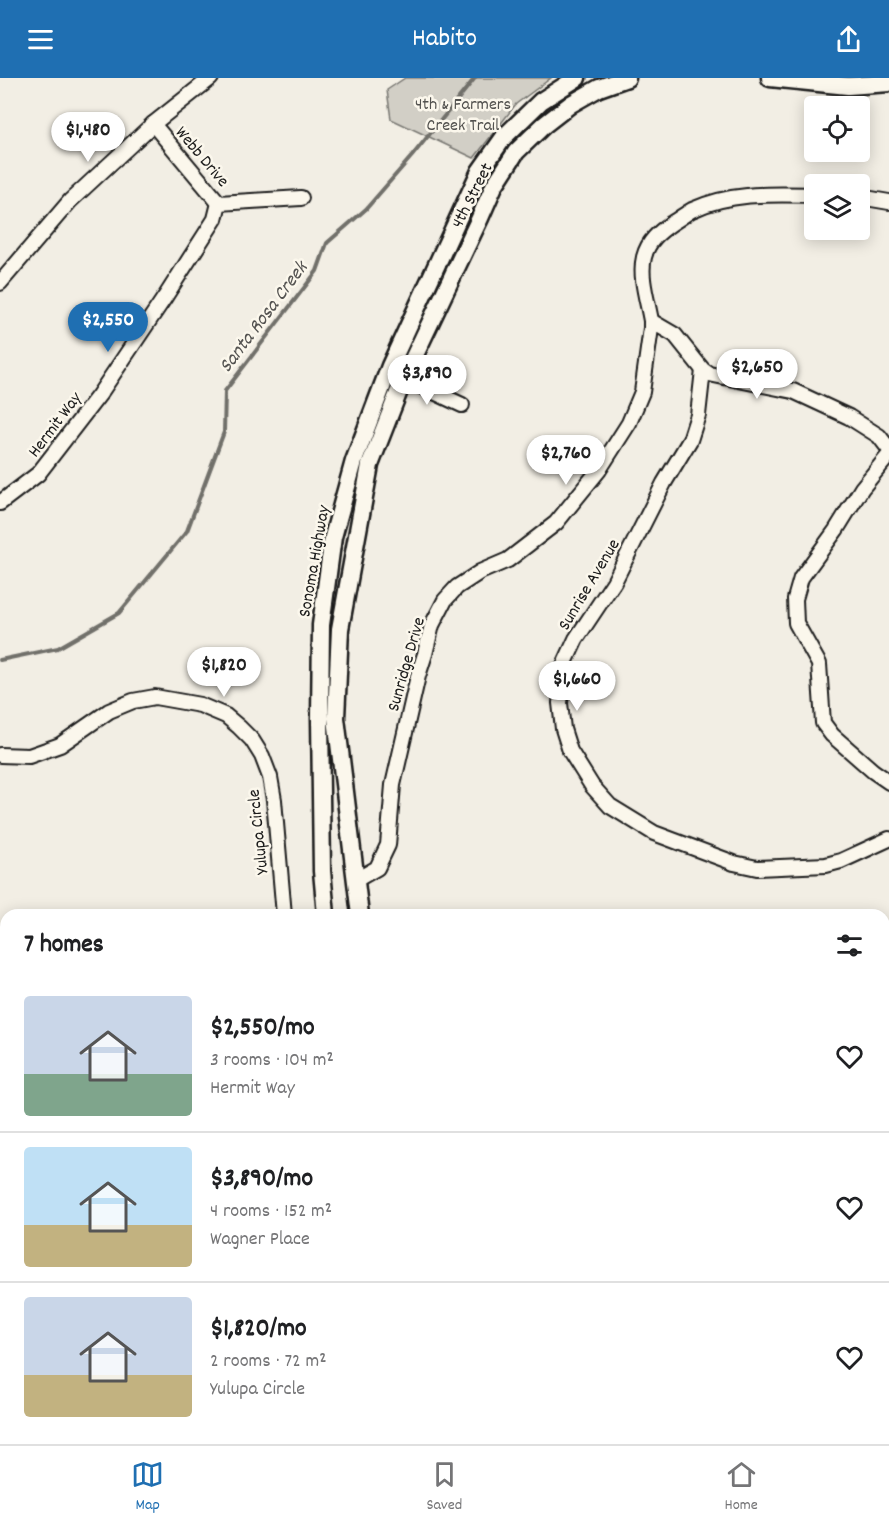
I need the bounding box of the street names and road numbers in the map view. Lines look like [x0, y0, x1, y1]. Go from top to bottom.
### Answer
street label: Webb Drive [168, 122, 234, 194]
street label: 4th Street [446, 159, 500, 233]
street label: Hermit Way [23, 387, 89, 464]
street label: Sonoma Highway [293, 503, 338, 619]
street label: Sunrise Avenue [553, 535, 627, 636]
street label: Sunridge Drive [382, 615, 433, 715]
street label: Yulupa Circle [243, 788, 276, 876]

